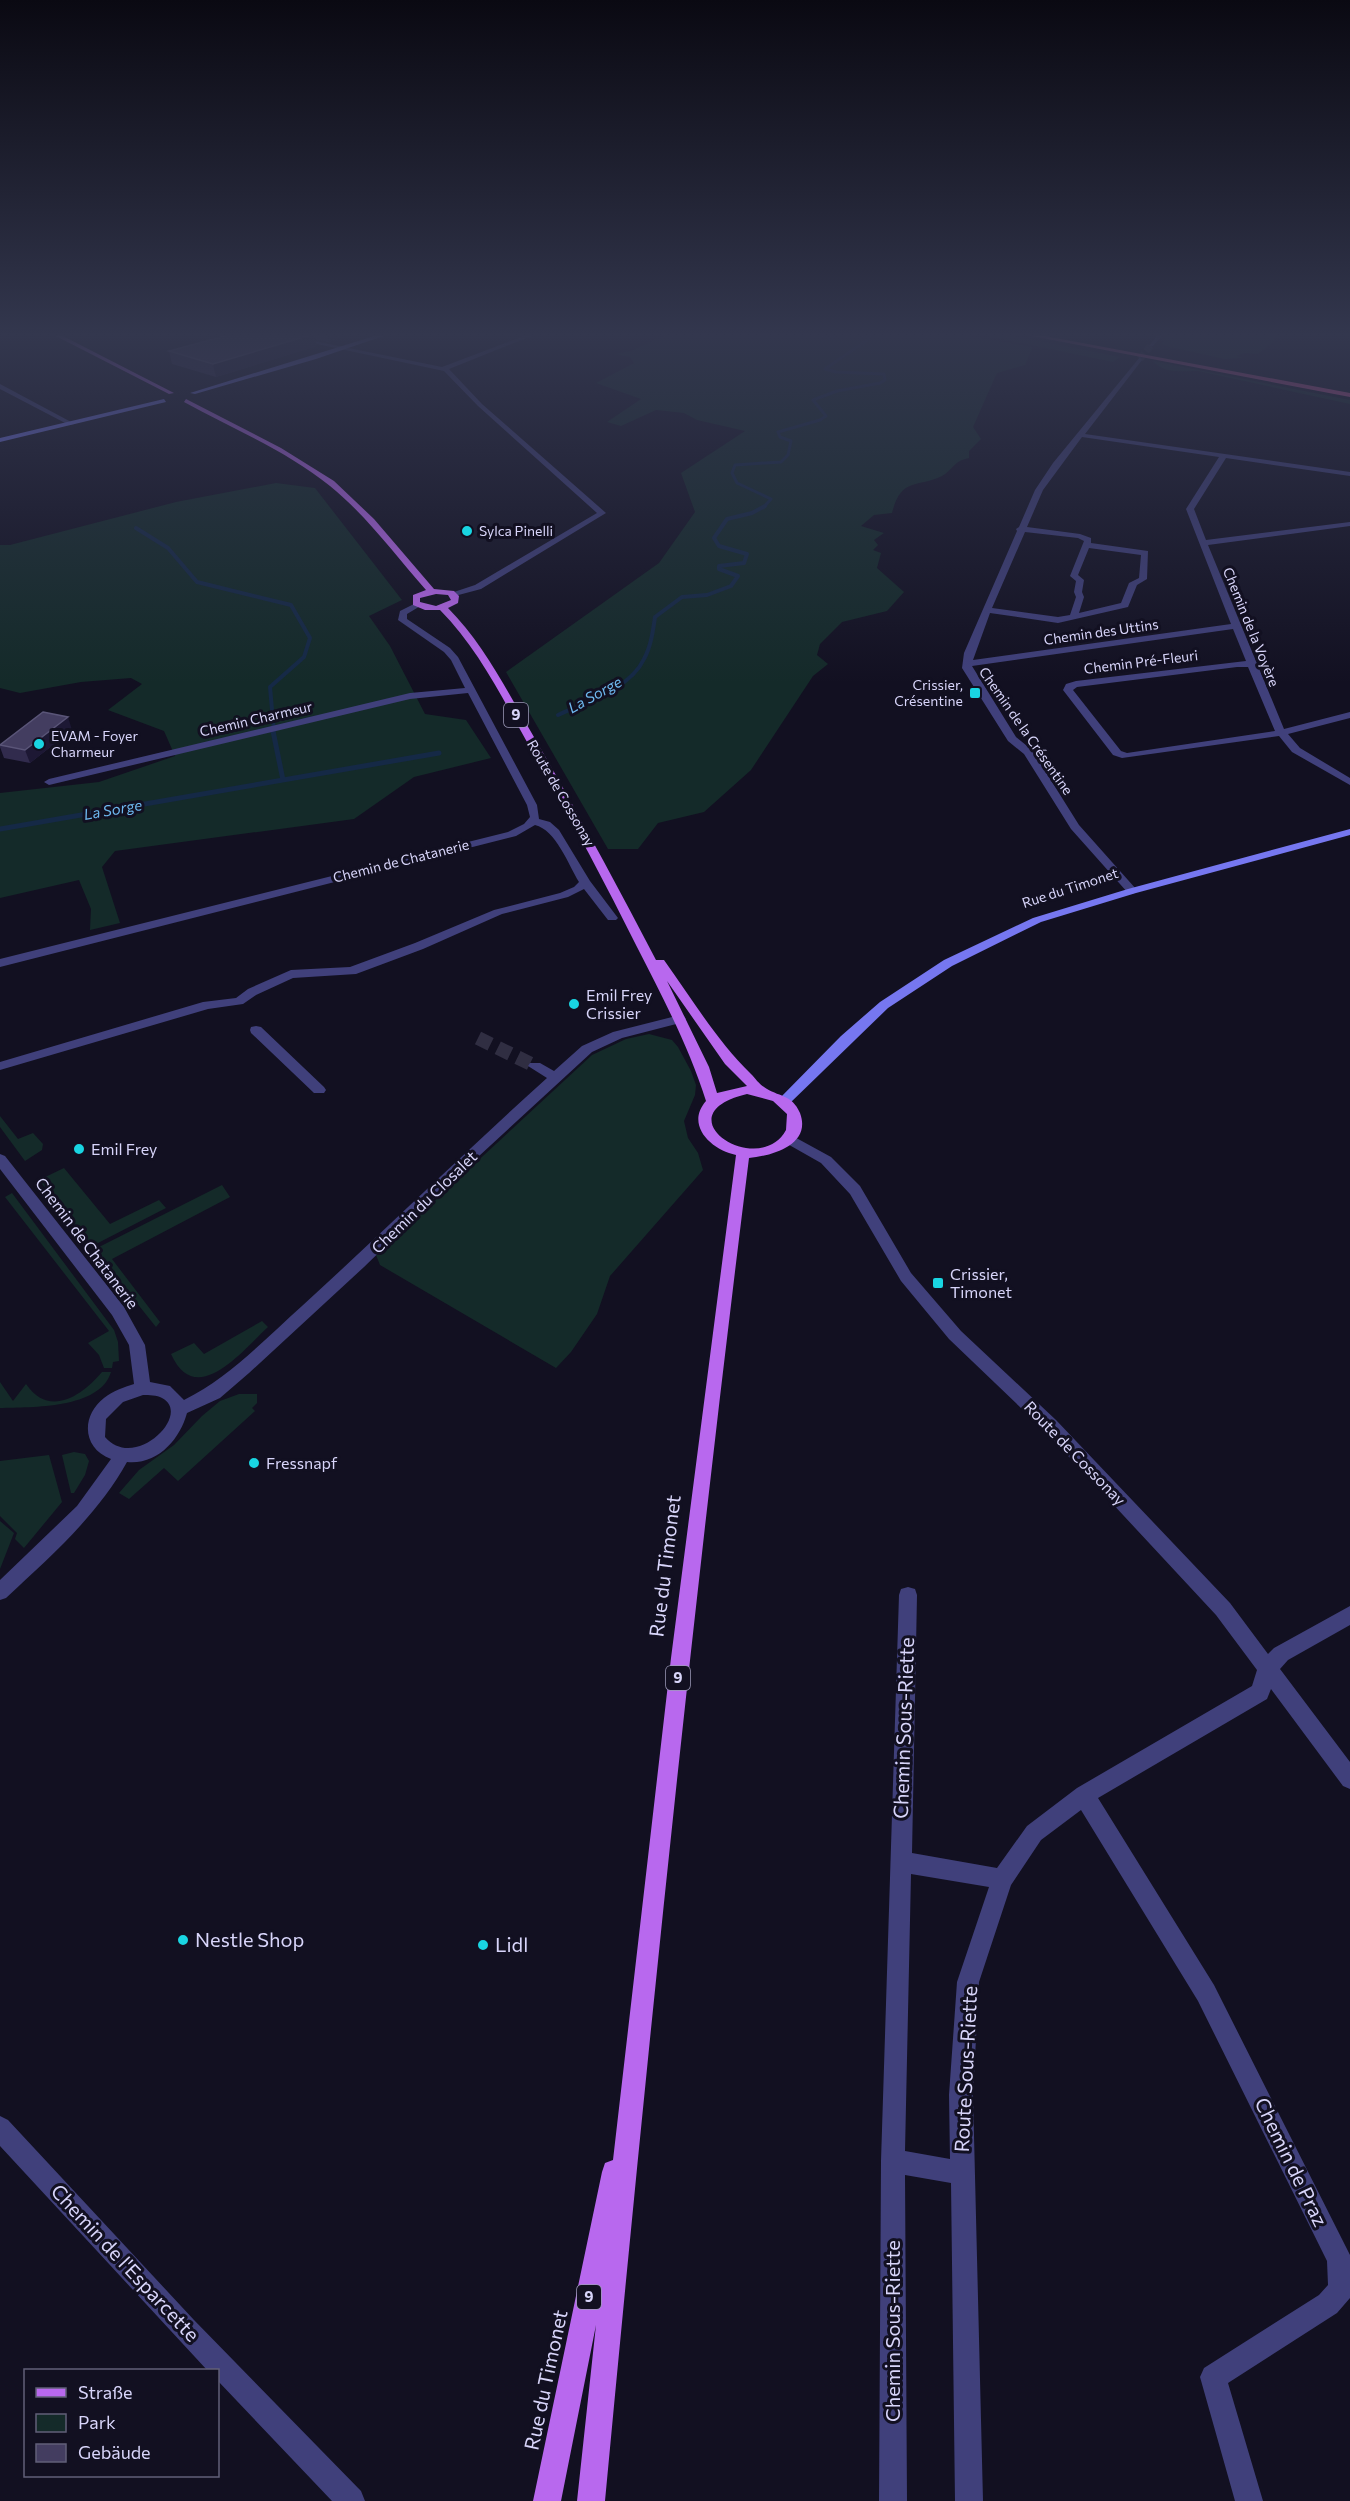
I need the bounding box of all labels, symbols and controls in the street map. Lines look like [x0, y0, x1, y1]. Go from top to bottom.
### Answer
place label: Sylca Pinelli [479, 522, 553, 539]
marker: Sylca Pinelli [460, 524, 474, 538]
street label: Chemin de la Voyère [1220, 565, 1283, 689]
street label: Chemin des Uttins [1042, 615, 1159, 648]
street label: Chemin Pré-Fleuri [1083, 646, 1199, 677]
street label: Chemin de la Crésentine [976, 664, 1077, 798]
water label: La Sorge [564, 672, 625, 716]
place label: Crissier, Crésentine [894, 676, 963, 709]
marker: Crissier, Crésentine [968, 686, 982, 700]
street label: Chemin Charmeur [198, 697, 314, 740]
road number: 9 [504, 703, 528, 727]
place label: EVAM - Foyer Charmeur [51, 727, 138, 760]
street label: Route de Cossonay [524, 736, 599, 849]
marker: EVAM - Foyer Charmeur [32, 737, 46, 751]
water label: La Sorge [82, 795, 144, 823]
street label: Chemin de Chatanerie [331, 835, 471, 886]
street label: Rue du Timonet [1020, 864, 1120, 911]
place label: Emil Frey Crissier [586, 985, 652, 1022]
marker: Emil Frey Crissier [567, 997, 581, 1011]
place label: Emil Frey [91, 1139, 157, 1158]
marker: Emil Frey [72, 1142, 86, 1156]
street label: Chemin du Closalet [367, 1146, 481, 1257]
street label: Chemin de Chatanerie [32, 1173, 143, 1312]
place label: Crissier, Timonet [950, 1264, 1012, 1301]
marker: Crissier, Timonet [931, 1276, 945, 1290]
street label: Route de Cossonay [1021, 1397, 1130, 1509]
place label: Fressnapf [266, 1453, 338, 1472]
marker: Fressnapf [247, 1456, 261, 1470]
street label: Rue du Timonet [643, 1494, 685, 1638]
street label: Chemin Sous-Riette [888, 1637, 918, 1819]
road number: 9 [666, 1666, 690, 1690]
place label: Nestle Shop [195, 1927, 304, 1951]
place label: Lidl [495, 1932, 528, 1956]
marker: Nestle Shop [176, 1933, 190, 1947]
marker: Lidl [476, 1938, 490, 1952]
street label: Route Sous-Riette [949, 1985, 981, 2153]
street label: Chemin de Praz [1250, 2093, 1333, 2230]
street label: Chemin de l'Esparcette [47, 2179, 205, 2346]
street label: Chemin Sous-Riette [880, 2240, 904, 2422]
road number: 9 [577, 2285, 601, 2309]
street label: Rue du Timonet [518, 2307, 572, 2452]
legend [24, 2369, 219, 2477]
text: Straße [78, 2381, 133, 2403]
text: Park [78, 2411, 116, 2433]
text: Gebäude [78, 2441, 151, 2463]

